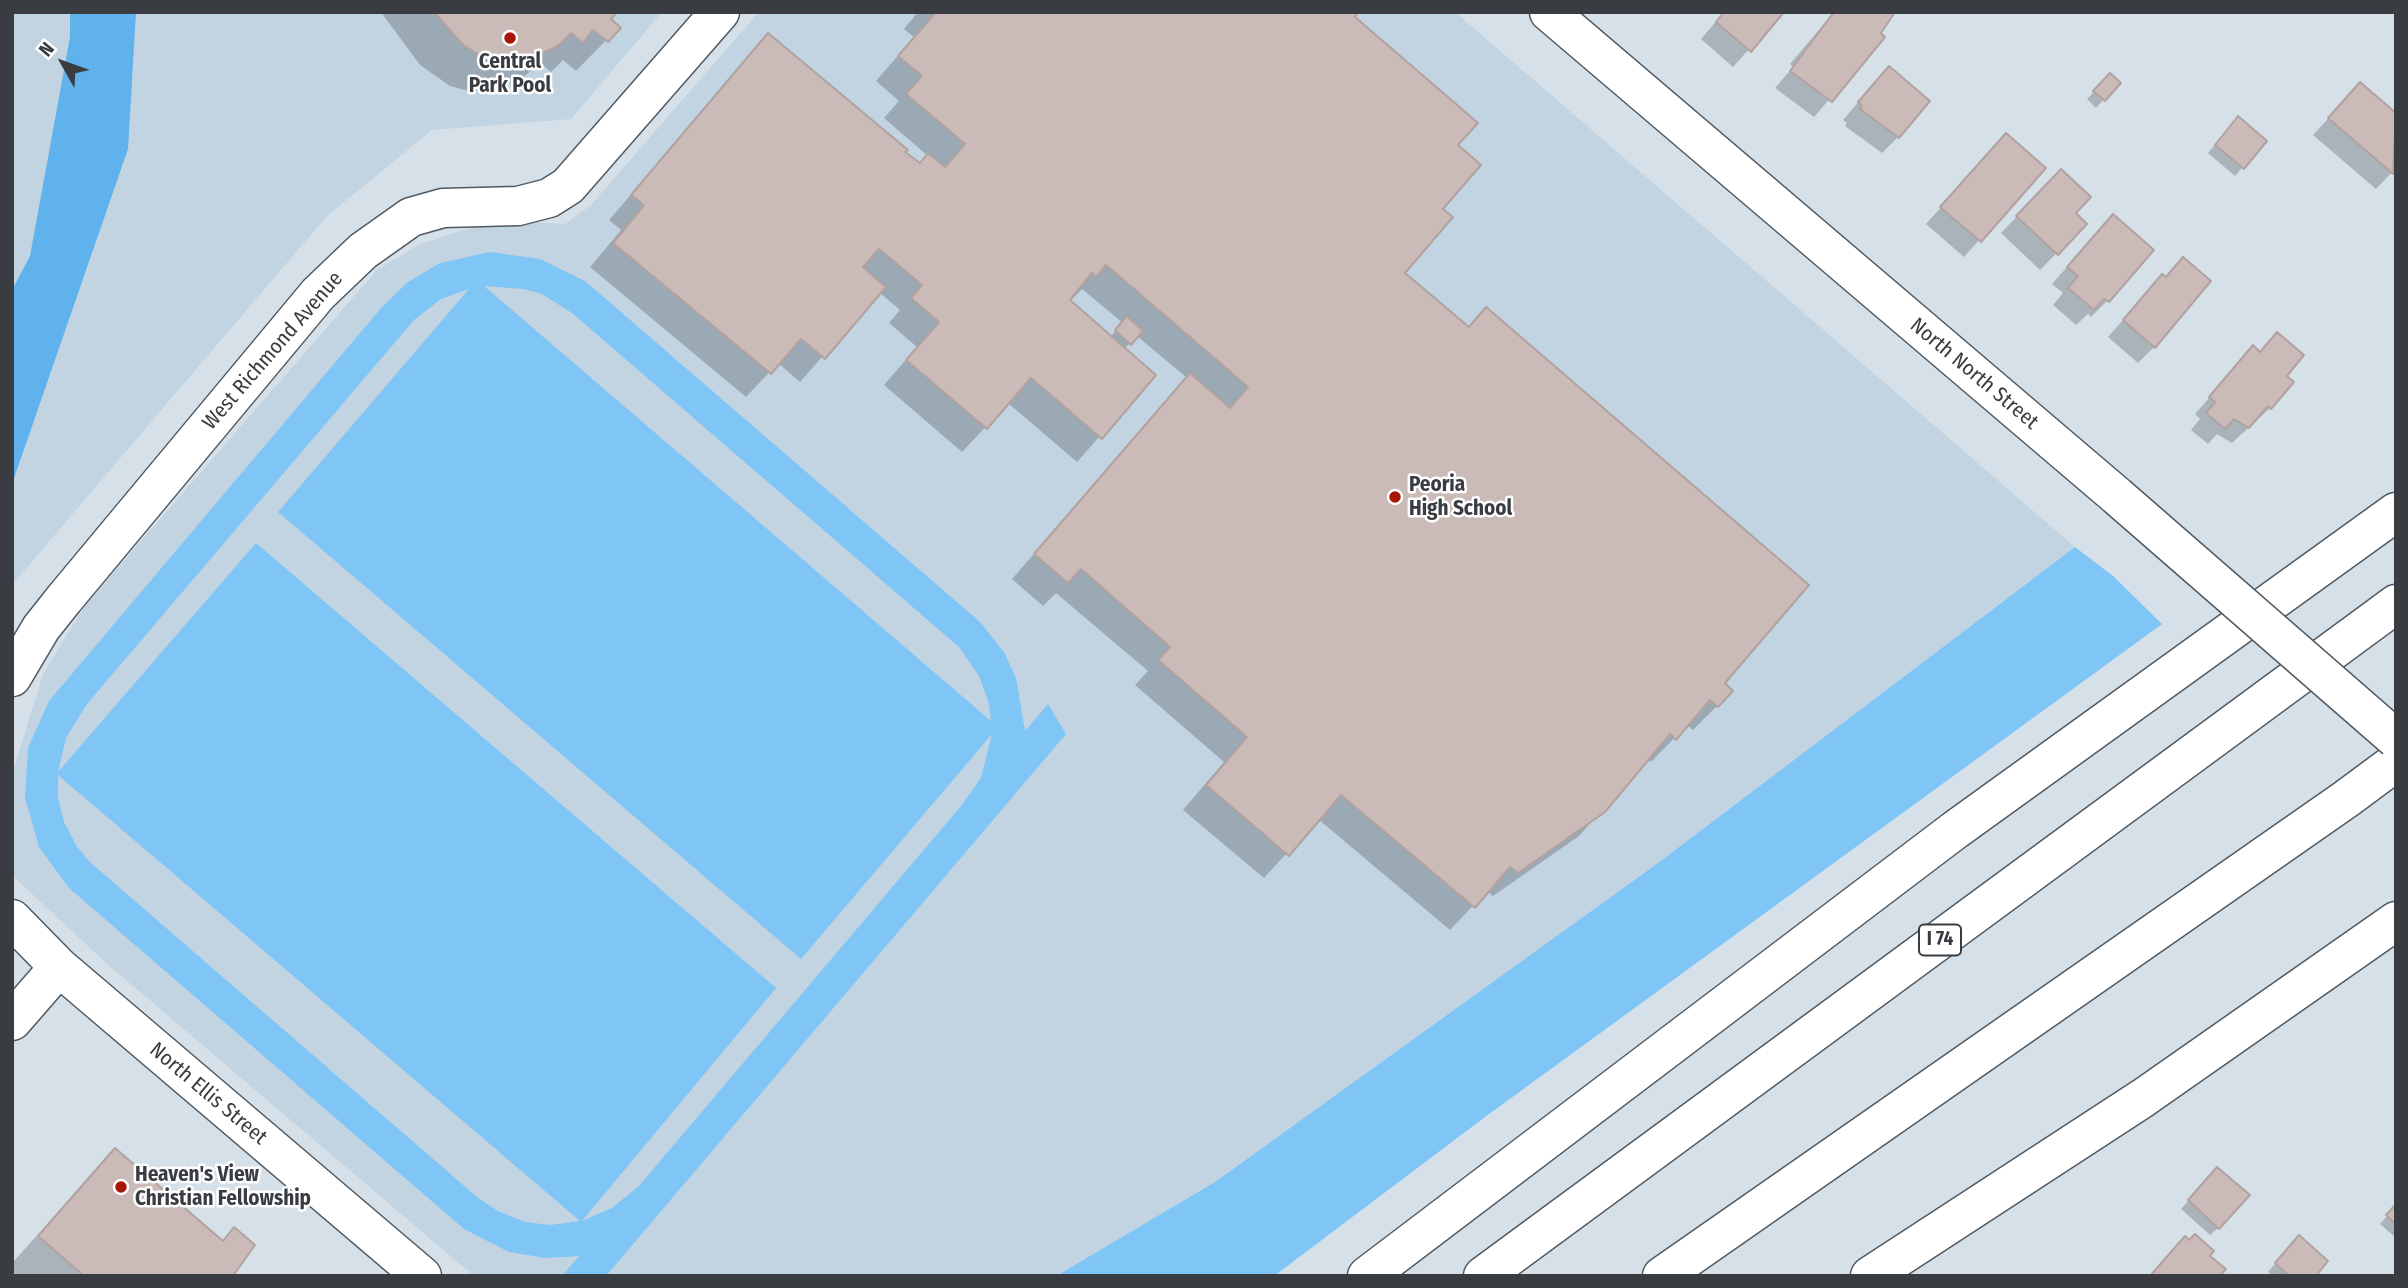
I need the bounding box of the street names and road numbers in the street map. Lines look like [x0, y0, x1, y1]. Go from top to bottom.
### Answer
street label: West Richmond Avenue [198, 267, 348, 435]
street label: North North Street [1905, 313, 2043, 435]
road number: I 74 [1919, 924, 1961, 956]
street label: North Ellis Street [144, 1038, 272, 1150]

